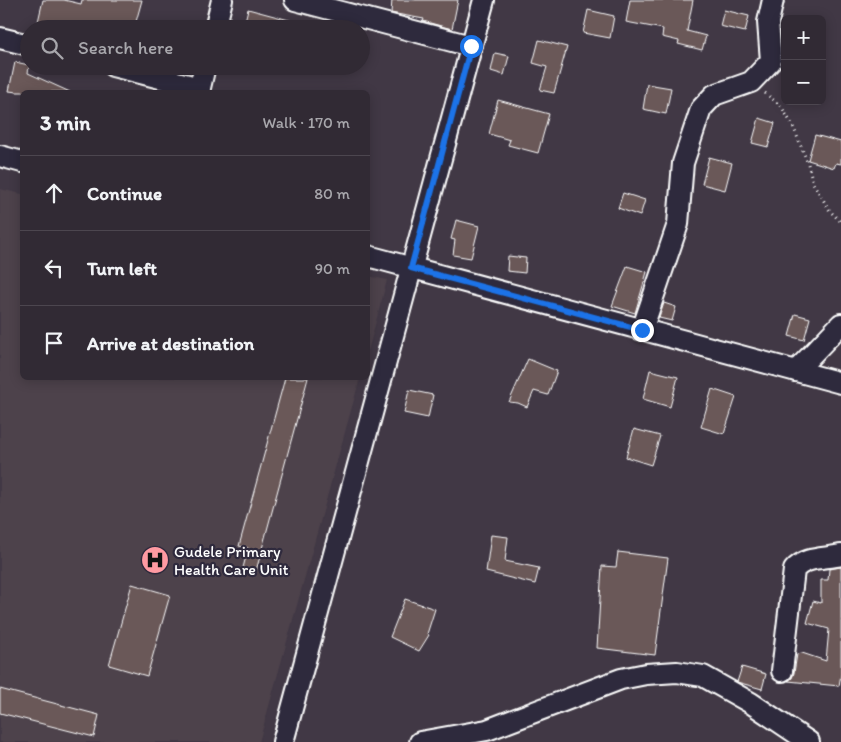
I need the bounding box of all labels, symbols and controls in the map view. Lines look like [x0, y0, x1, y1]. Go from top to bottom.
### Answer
map controls [781, 15, 826, 105]
button: + [781, 15, 826, 60]
search box [20, 20, 370, 75]
icon: search [38, 34, 66, 62]
route start [460, 35, 483, 58]
text: Search here [78, 36, 173, 59]
button: − [781, 60, 826, 105]
text: 3 min [40, 110, 90, 135]
text: Walk · 170 m [263, 113, 350, 132]
icon: ahead [40, 179, 68, 207]
text: Continue [87, 182, 162, 205]
text: 80 m [314, 184, 350, 203]
icon: left [40, 254, 68, 282]
text: Turn left [87, 257, 157, 280]
text: 90 m [315, 259, 350, 278]
route end [631, 319, 654, 342]
icon: arrive [40, 329, 68, 357]
text: Arrive at destination [87, 332, 254, 355]
place label: Gudele Primary Health Care Unit [174, 542, 289, 579]
hospital icon: Gudele Primary Health Care Unit [140, 545, 170, 575]

